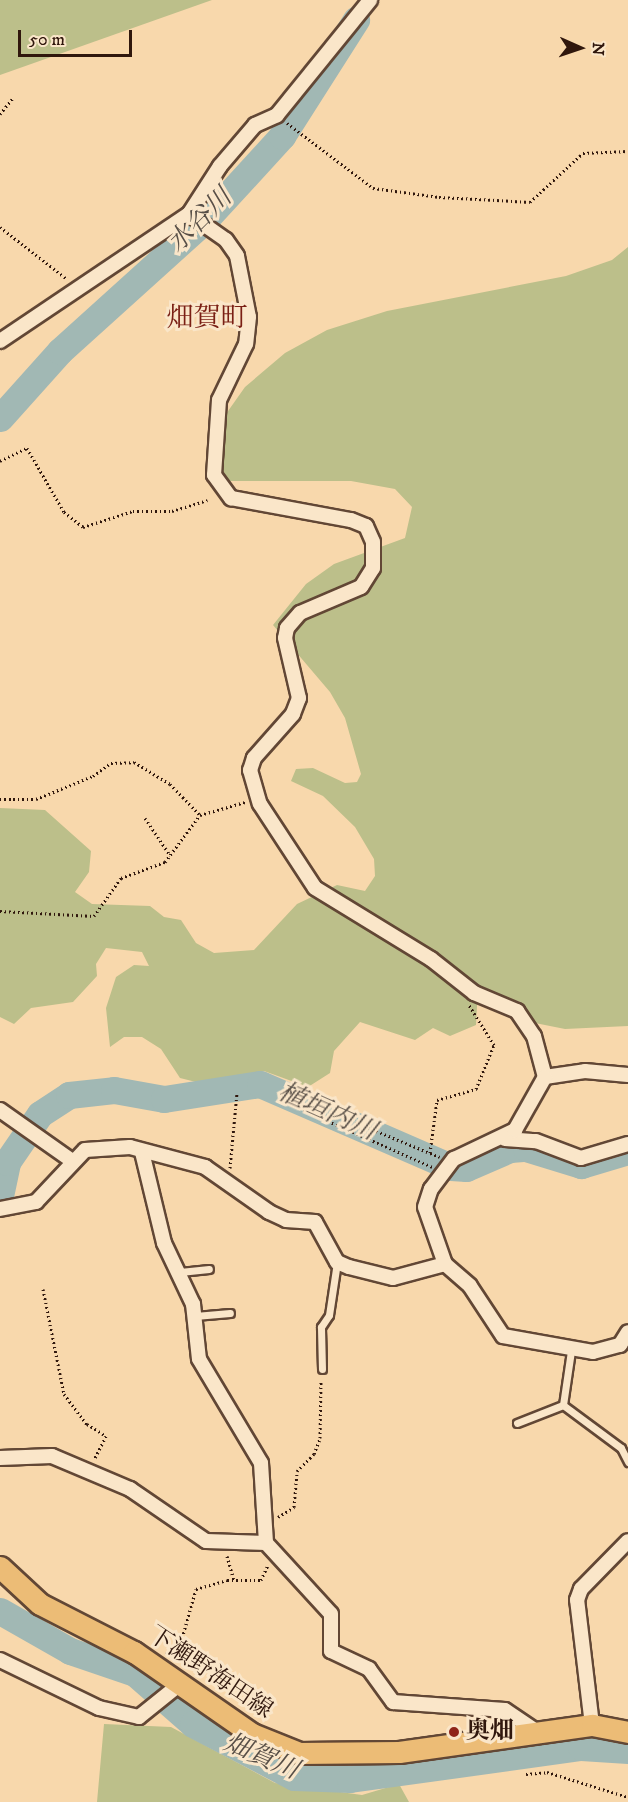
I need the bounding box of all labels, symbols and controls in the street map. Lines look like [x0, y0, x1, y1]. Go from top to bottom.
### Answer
scale bar [21, 18, 135, 56]
north arrow [550, 18, 610, 78]
text: 50 m [29, 29, 65, 51]
text: N [588, 42, 608, 56]
water label: 水谷川 [161, 182, 239, 260]
district label: 畑賀町 [167, 303, 247, 335]
water label: 植垣内川 [273, 1077, 381, 1147]
street label: 下瀬野海田線 [142, 1621, 278, 1725]
place label: 奥畑 [466, 1718, 514, 1746]
marker: 奥畑 [447, 1725, 461, 1739]
water label: 畑賀川 [219, 1727, 303, 1787]

